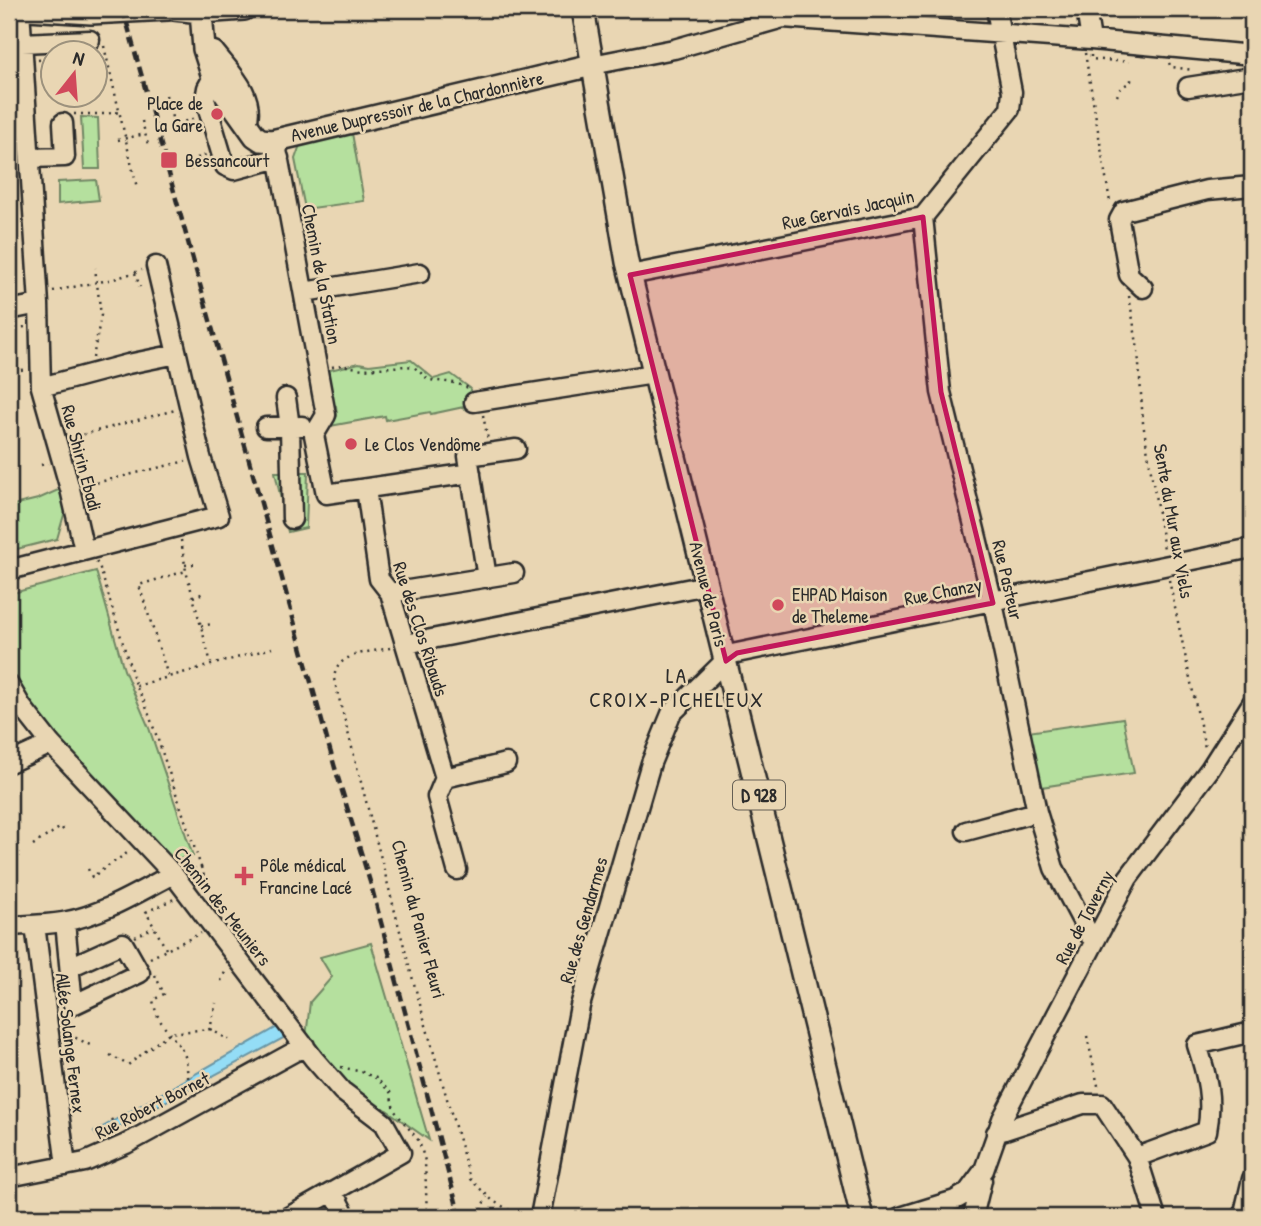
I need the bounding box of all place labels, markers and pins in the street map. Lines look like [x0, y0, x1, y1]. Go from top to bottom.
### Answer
place label: Place de la Gare [147, 90, 203, 138]
marker: Place de la Gare [209, 106, 225, 122]
place label: Bessancourt [185, 147, 270, 173]
marker: Bessancourt [159, 150, 179, 170]
place label: Le Clos Vendôme [365, 431, 482, 457]
marker: Le Clos Vendôme [343, 436, 359, 452]
place label: EHPAD Maison de Theleme [792, 581, 888, 629]
marker: EHPAD Maison de Theleme [770, 597, 786, 613]
place label: Pôle médical Francine Lacé [259, 852, 353, 900]
marker: Pôle médical Francine Lacé [234, 866, 254, 886]

